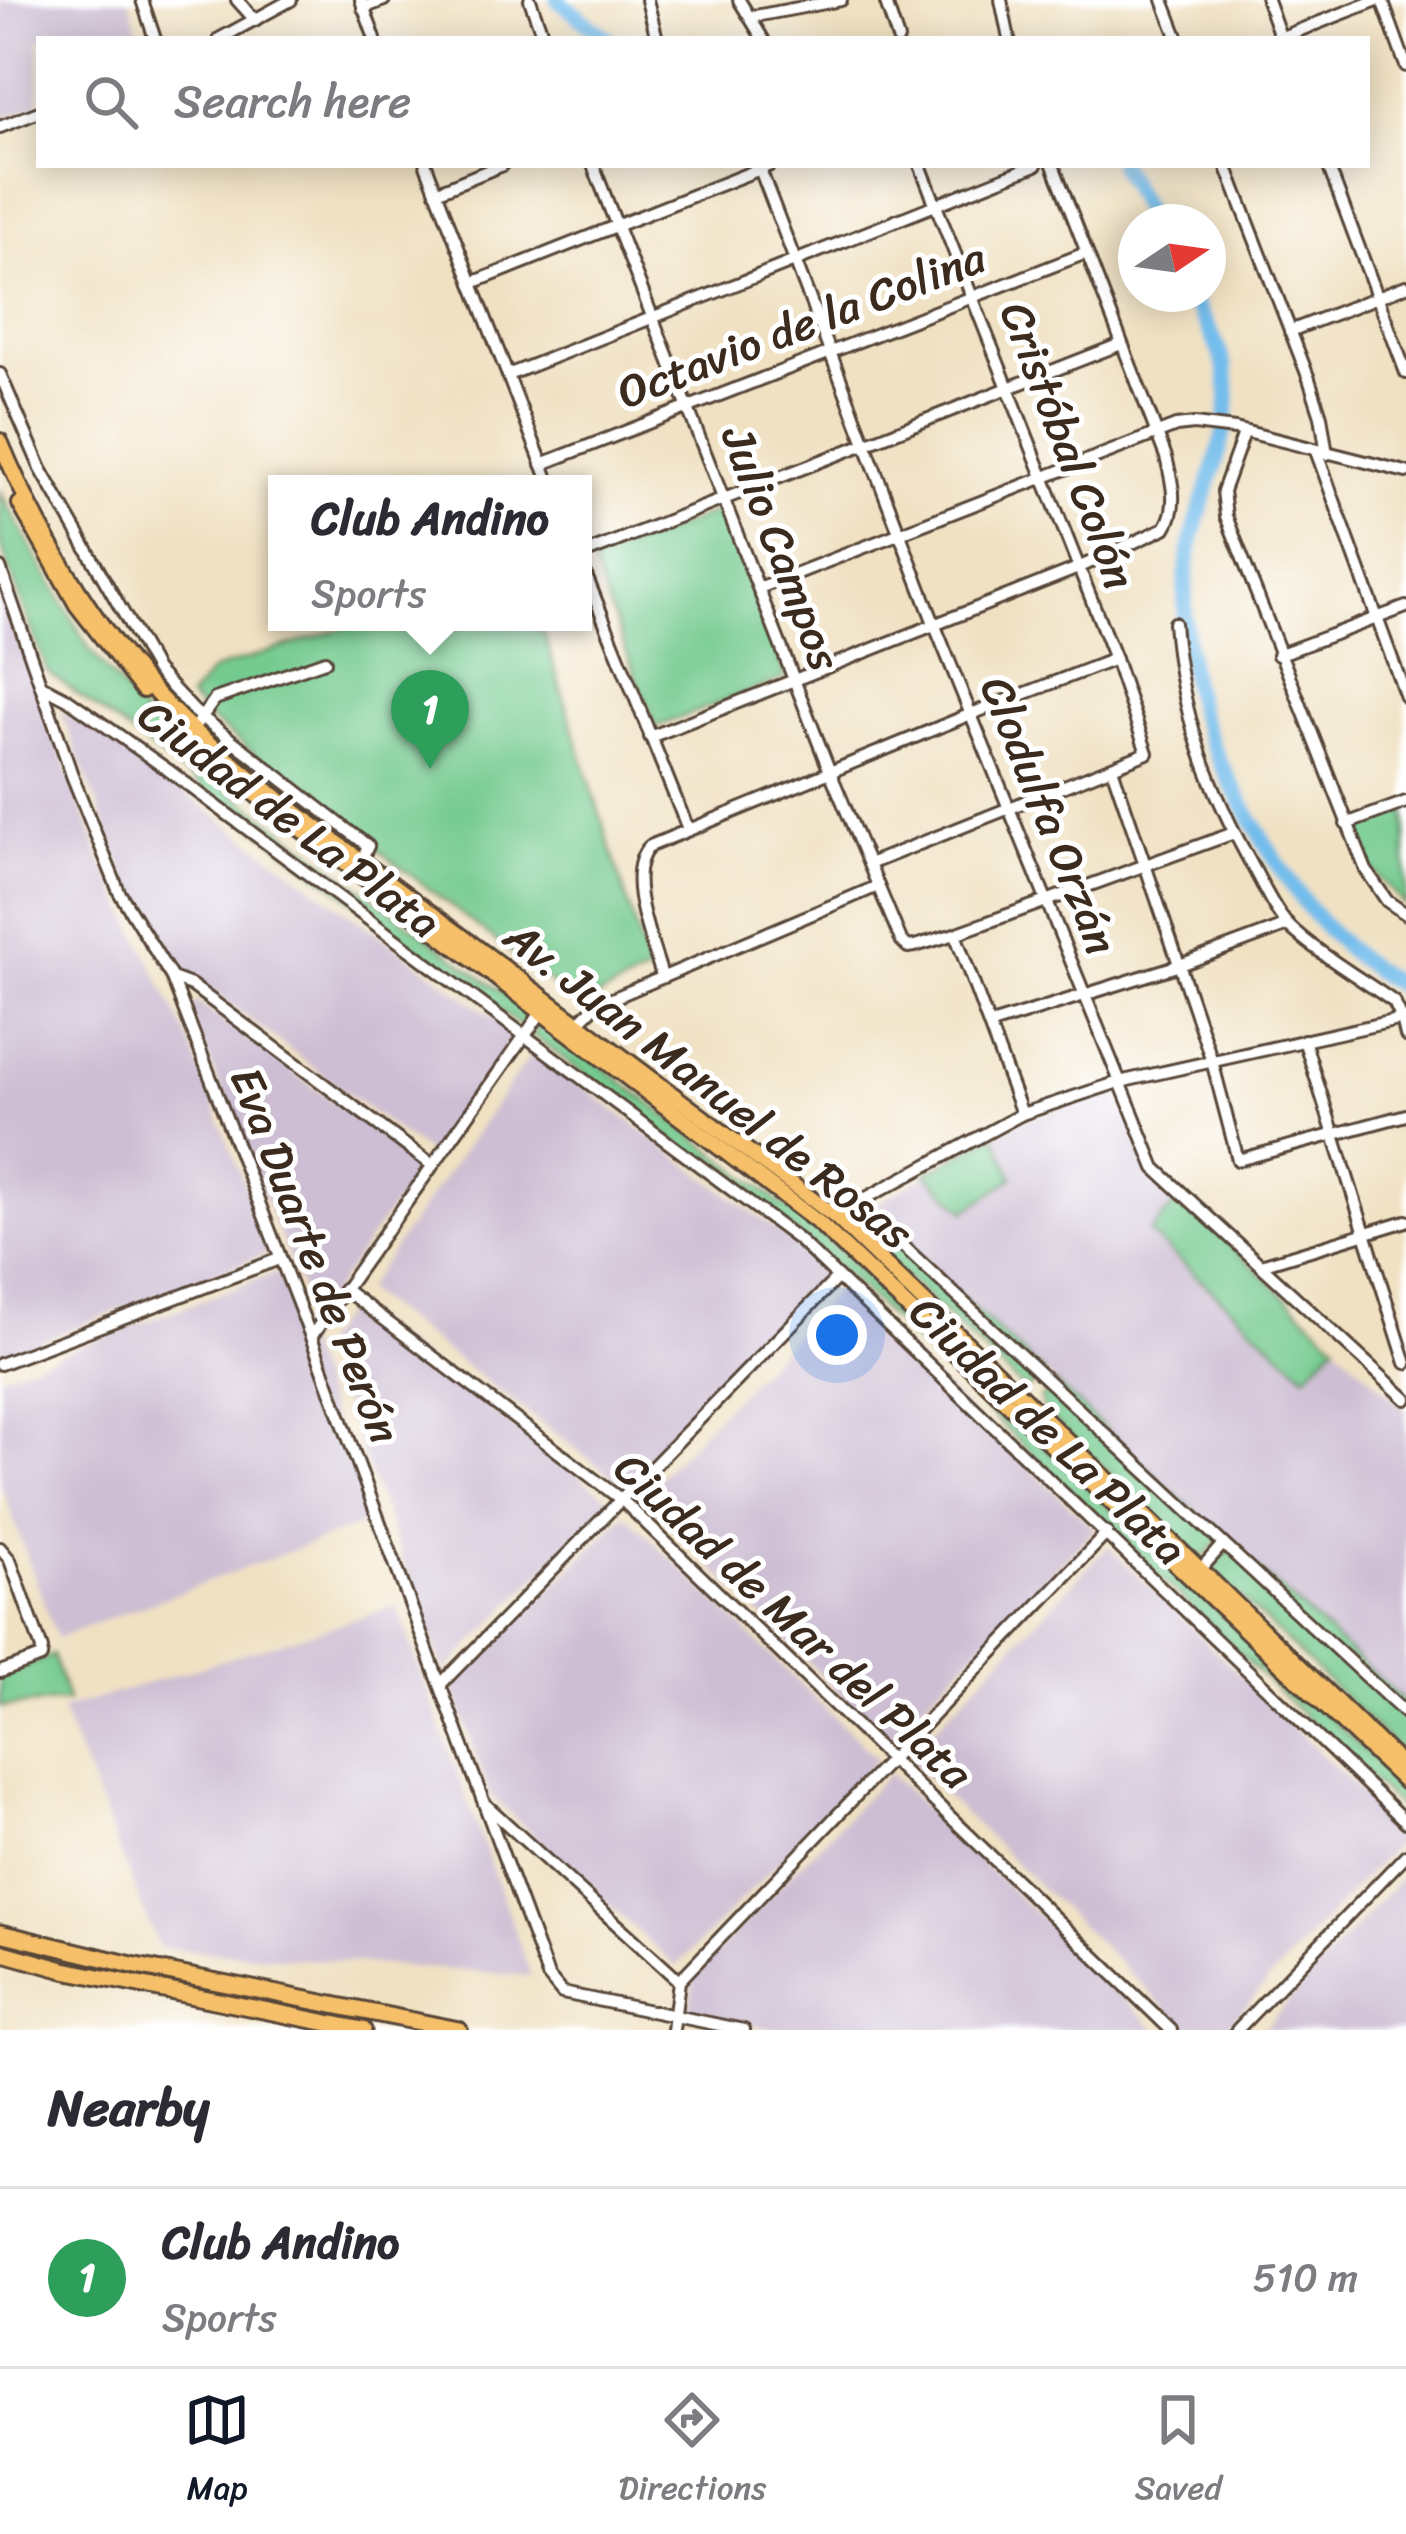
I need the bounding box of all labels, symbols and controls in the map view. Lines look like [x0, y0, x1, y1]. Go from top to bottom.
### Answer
search box [36, 36, 1370, 168]
text: Search here [174, 62, 411, 142]
icon: search [78, 69, 144, 135]
north arrow [1118, 204, 1226, 312]
street label: Octavio de la Colina [605, 218, 998, 432]
street label: Cristóbal Colón [976, 290, 1160, 601]
street label: Julio Campos [697, 412, 865, 683]
popup [268, 475, 592, 631]
text: Club Andino [311, 479, 549, 559]
text: Sports [311, 559, 426, 628]
street label: Clodulfa Orzán [957, 664, 1141, 967]
pin: 1 [391, 670, 469, 769]
street label: Ciudad de La Plata [120, 677, 459, 960]
street label: Av. Juan Manuel de Rosas [485, 898, 931, 1271]
street label: Eva Duarte de Perón [206, 1055, 424, 1456]
street label: Ciudad de La Plata [890, 1275, 1207, 1586]
your location [807, 1305, 867, 1365]
street label: Ciudad de Mar del Plata [594, 1431, 992, 1810]
text: Nearby [48, 2063, 209, 2153]
text: Club Andino [162, 2203, 399, 2283]
text: 1 [79, 2243, 95, 2312]
text: 510 m [1253, 2243, 1358, 2312]
text: Sports [162, 2283, 277, 2352]
tab: Map [184, 2387, 250, 2517]
tab: Directions [619, 2387, 766, 2517]
tab: Saved [1135, 2387, 1222, 2517]

